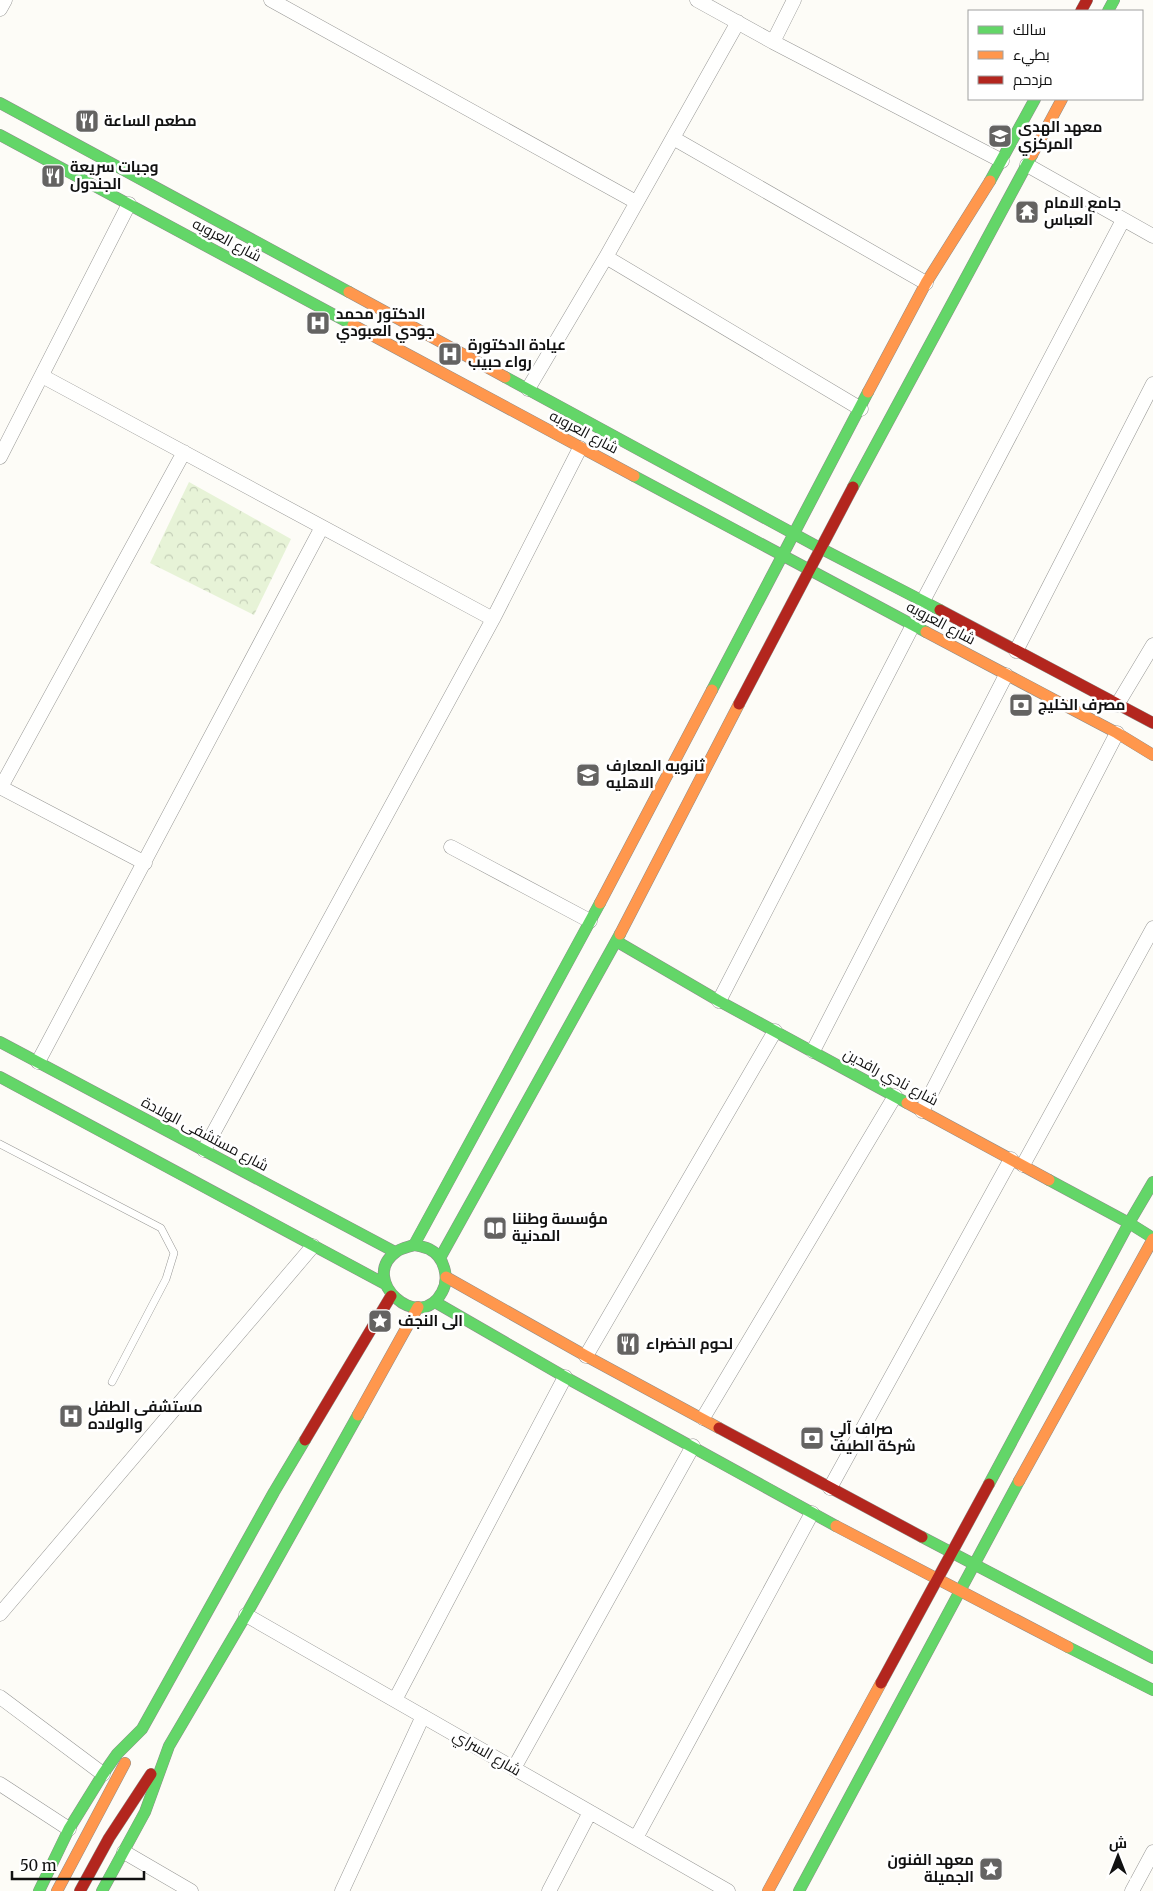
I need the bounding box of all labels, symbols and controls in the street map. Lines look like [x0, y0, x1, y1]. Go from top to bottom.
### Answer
legend [968, 10, 1143, 100]
text: سالك [1013, 20, 1046, 39]
text: بطيء [1013, 45, 1050, 67]
text: مزدحم [1013, 70, 1053, 90]
restaurant icon: مطعم الساعة [74, 108, 100, 134]
place label: مطعم الساعة [104, 111, 197, 131]
place label: معهد الهدى المركزي [1018, 117, 1102, 156]
school or university icon: معهد الهدى المركزي [987, 123, 1013, 149]
place label: وجبات سريعة الجندول [70, 157, 158, 193]
restaurant icon: وجبات سريعة الجندول [40, 163, 66, 189]
place label: جامع الامام العباس [1044, 193, 1121, 229]
temple icon: جامع الامام العباس [1014, 199, 1040, 225]
street label: شارع العروبه [188, 213, 265, 267]
place label: الدكتور محمد جودي العبودي [336, 304, 435, 343]
hospital icon: الدكتور محمد جودي العبودي [305, 310, 331, 336]
place label: عيادة الدكتورة رواء حبيب [468, 335, 566, 371]
hospital icon: عيادة الدكتورة رواء حبيب [437, 341, 463, 367]
street label: شارع العروبه [545, 405, 622, 459]
street label: شارع العروبه [902, 596, 979, 650]
bank icon: مصرف الخليج [1008, 692, 1034, 718]
place label: مصرف الخليج [1038, 695, 1125, 715]
place label: ثانويه المعارف الاهليه [606, 756, 705, 792]
school or university icon: ثانويه المعارف الاهليه [575, 762, 601, 788]
street label: شارع نادي رافدين [839, 1044, 942, 1112]
street label: شارع مستشفى الولادة [137, 1092, 272, 1177]
place label: مؤسسة وطننا المدنية [512, 1209, 608, 1245]
library icon: مؤسسة وطننا المدنية [482, 1215, 508, 1241]
place icon: الى النجف [367, 1308, 393, 1334]
place label: الى النجف [398, 1311, 463, 1330]
restaurant icon: لحوم الخضراء [615, 1331, 641, 1357]
place label: لحوم الخضراء [646, 1334, 733, 1354]
place label: مستشفى الطفل والولاده [88, 1397, 203, 1433]
hospital icon: مستشفى الطفل والولاده [58, 1403, 84, 1429]
place label: صراف آلي شركة الطيف [830, 1419, 916, 1455]
bank icon: صراف آلي شركة الطيف [799, 1425, 825, 1451]
street label: شارع السراي [448, 1725, 525, 1782]
north arrow [1093, 1831, 1143, 1881]
text: ش [1109, 1834, 1127, 1852]
scale bar [12, 1848, 145, 1880]
place label: معهد الفنون الجميلة [888, 1850, 974, 1886]
text: 50 m [20, 1856, 57, 1875]
place icon: معهد الفنون الجميلة [978, 1856, 1004, 1882]

